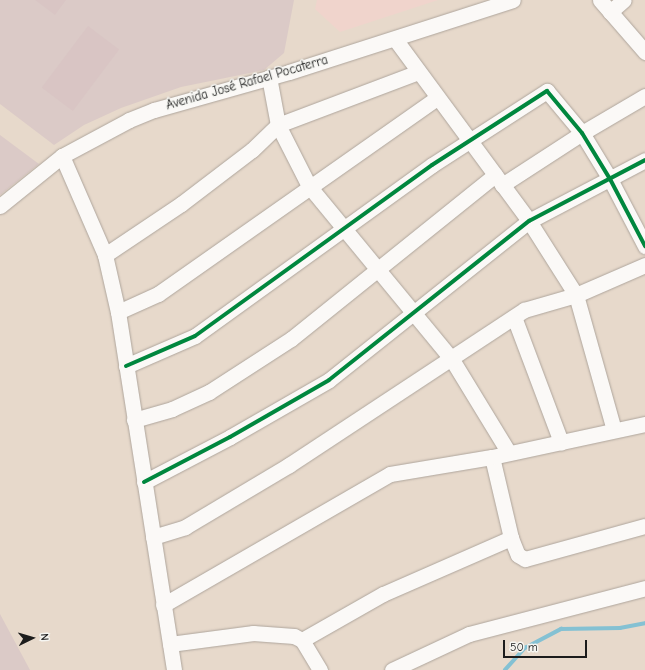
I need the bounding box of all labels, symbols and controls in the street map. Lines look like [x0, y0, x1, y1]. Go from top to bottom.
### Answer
street label: Avenida José Rafael Pocaterra [164, 52, 330, 114]
north arrow [12, 618, 52, 658]
scale bar [505, 632, 589, 658]
text: N [38, 633, 51, 641]
text: 50 m [510, 640, 538, 654]

